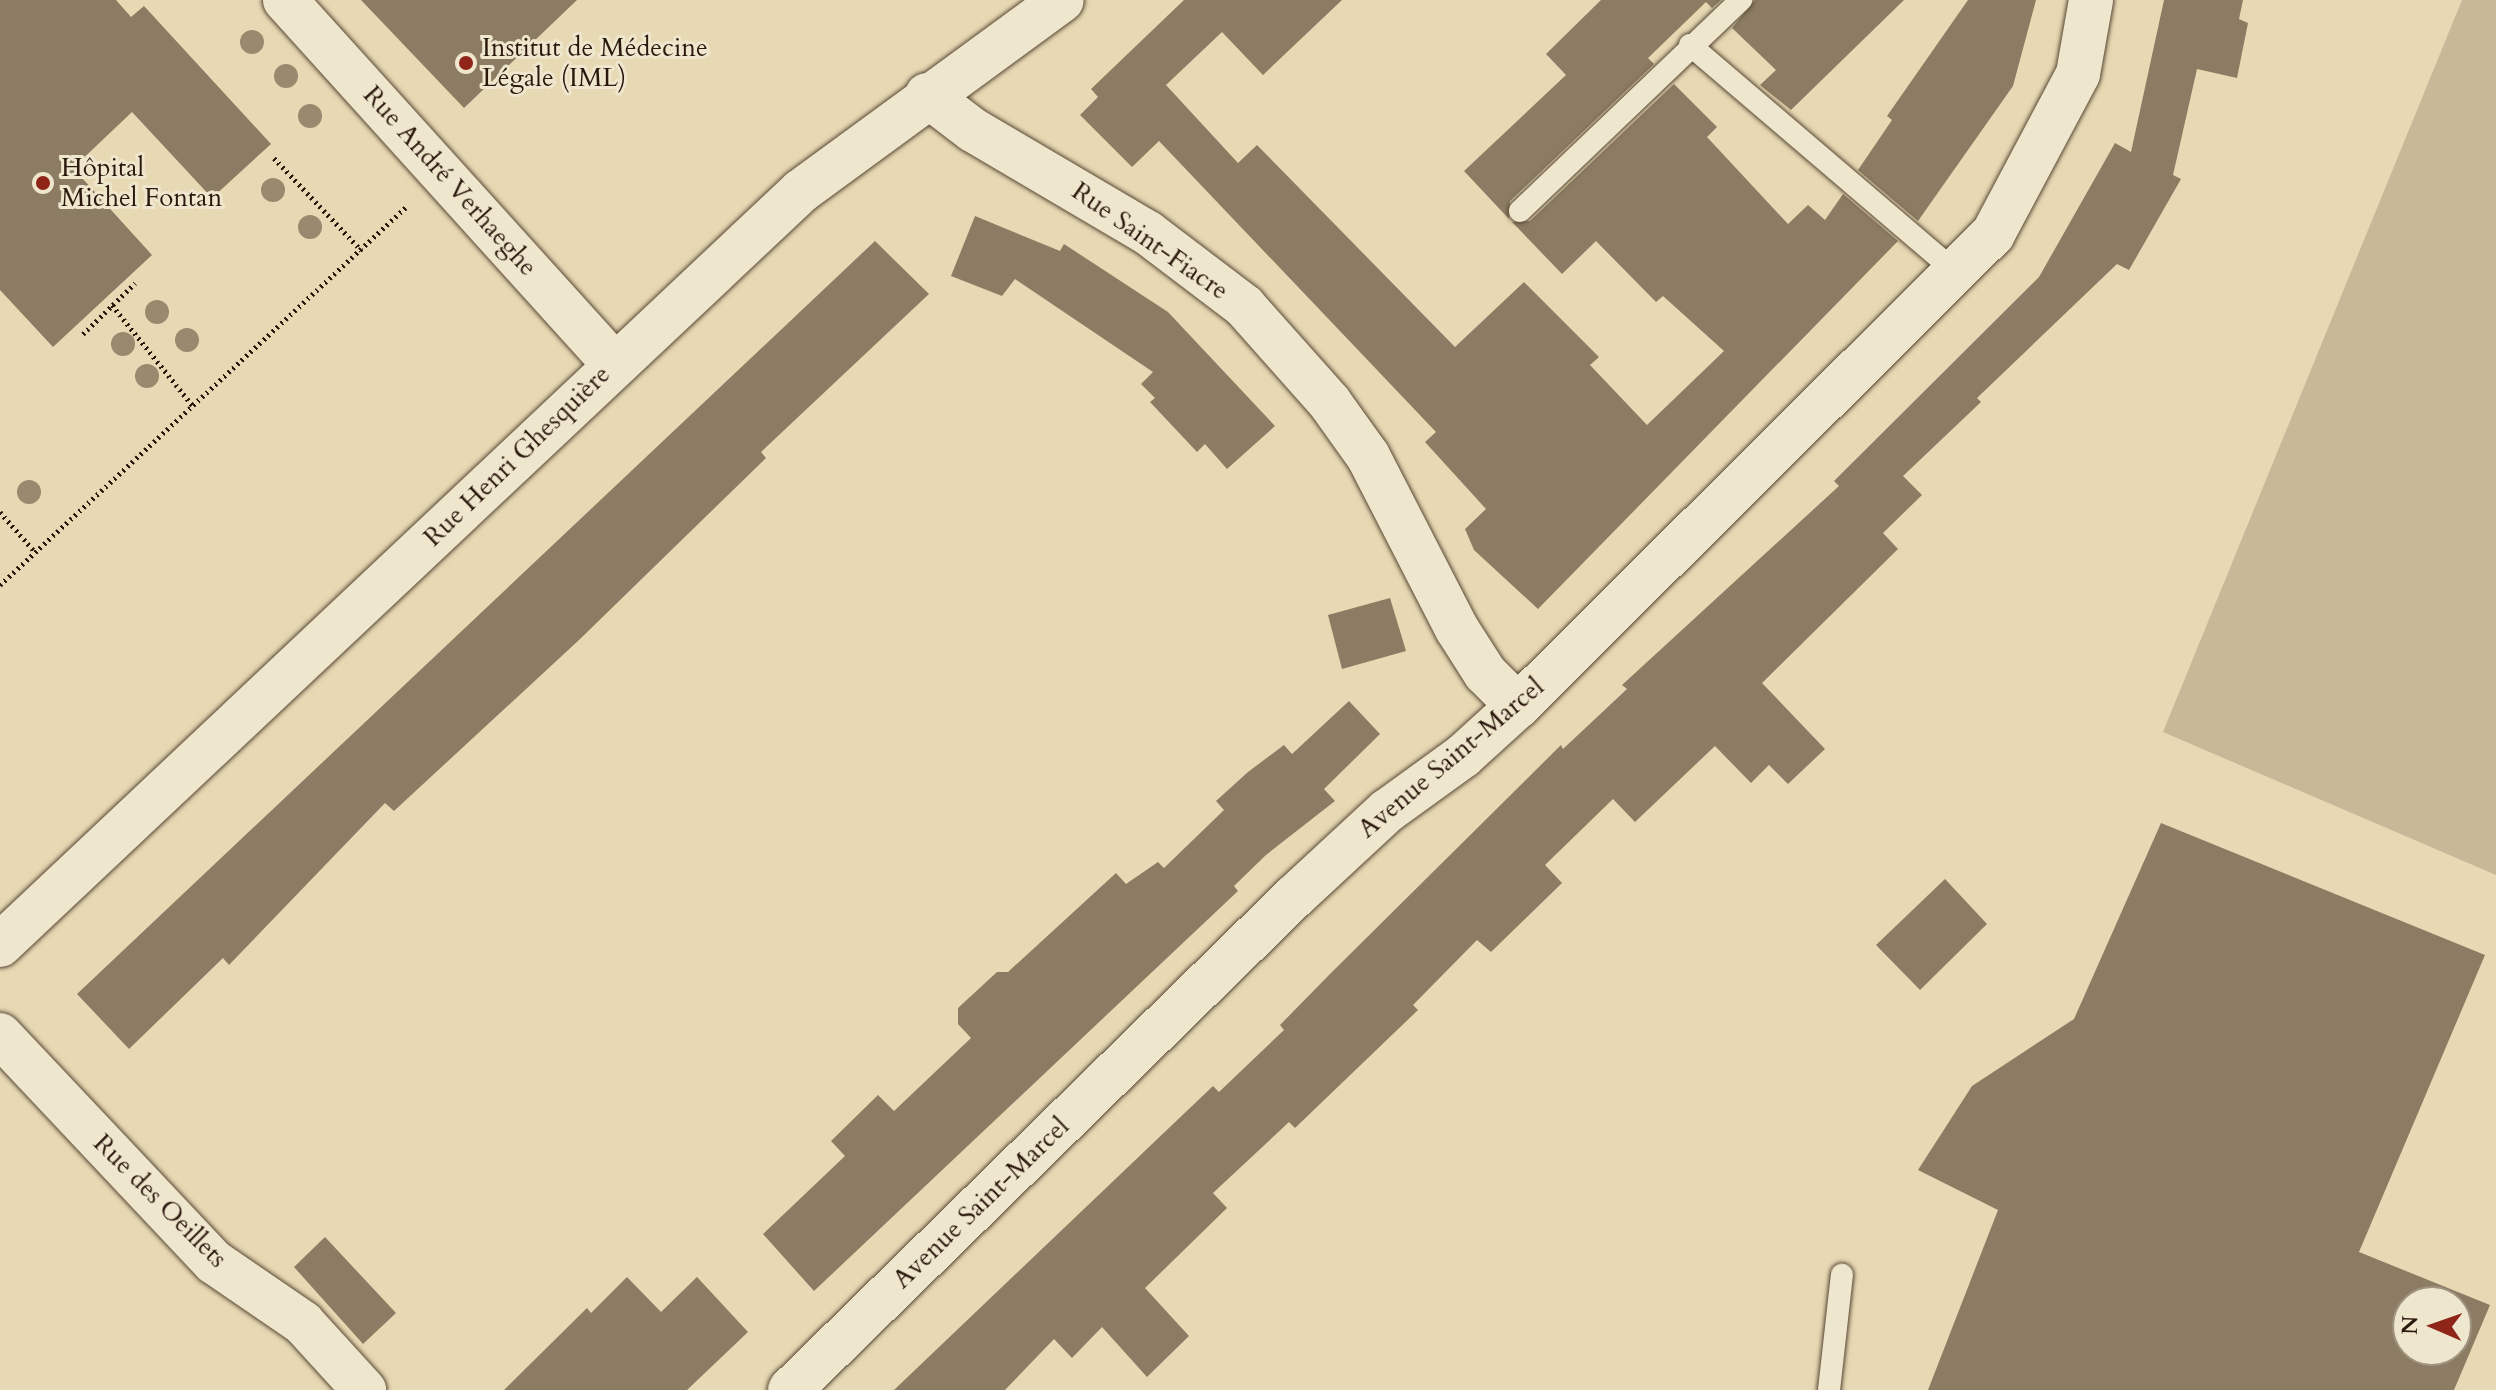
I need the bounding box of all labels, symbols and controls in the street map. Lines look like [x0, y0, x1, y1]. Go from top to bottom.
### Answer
place label: Institut de Médecine Légale (IML) [482, 32, 708, 94]
marker: Institut de Médecine Légale (IML) [457, 54, 475, 72]
street label: Rue André Verhaeghe [356, 80, 544, 282]
place label: Hôpital Michel Fontan [61, 152, 222, 214]
marker: Hôpital Michel Fontan [32, 172, 54, 194]
street label: Rue Saint-Fiacre [1066, 176, 1234, 306]
street label: Rue Henri Ghesquière [417, 359, 617, 553]
street label: Avenue Saint-Marcel [1352, 671, 1550, 845]
street label: Avenue Saint-Marcel [886, 1111, 1076, 1295]
street label: Rue des Oeillets [87, 1128, 233, 1274]
north arrow [2392, 1286, 2472, 1366]
text: N [2395, 1315, 2425, 1335]

